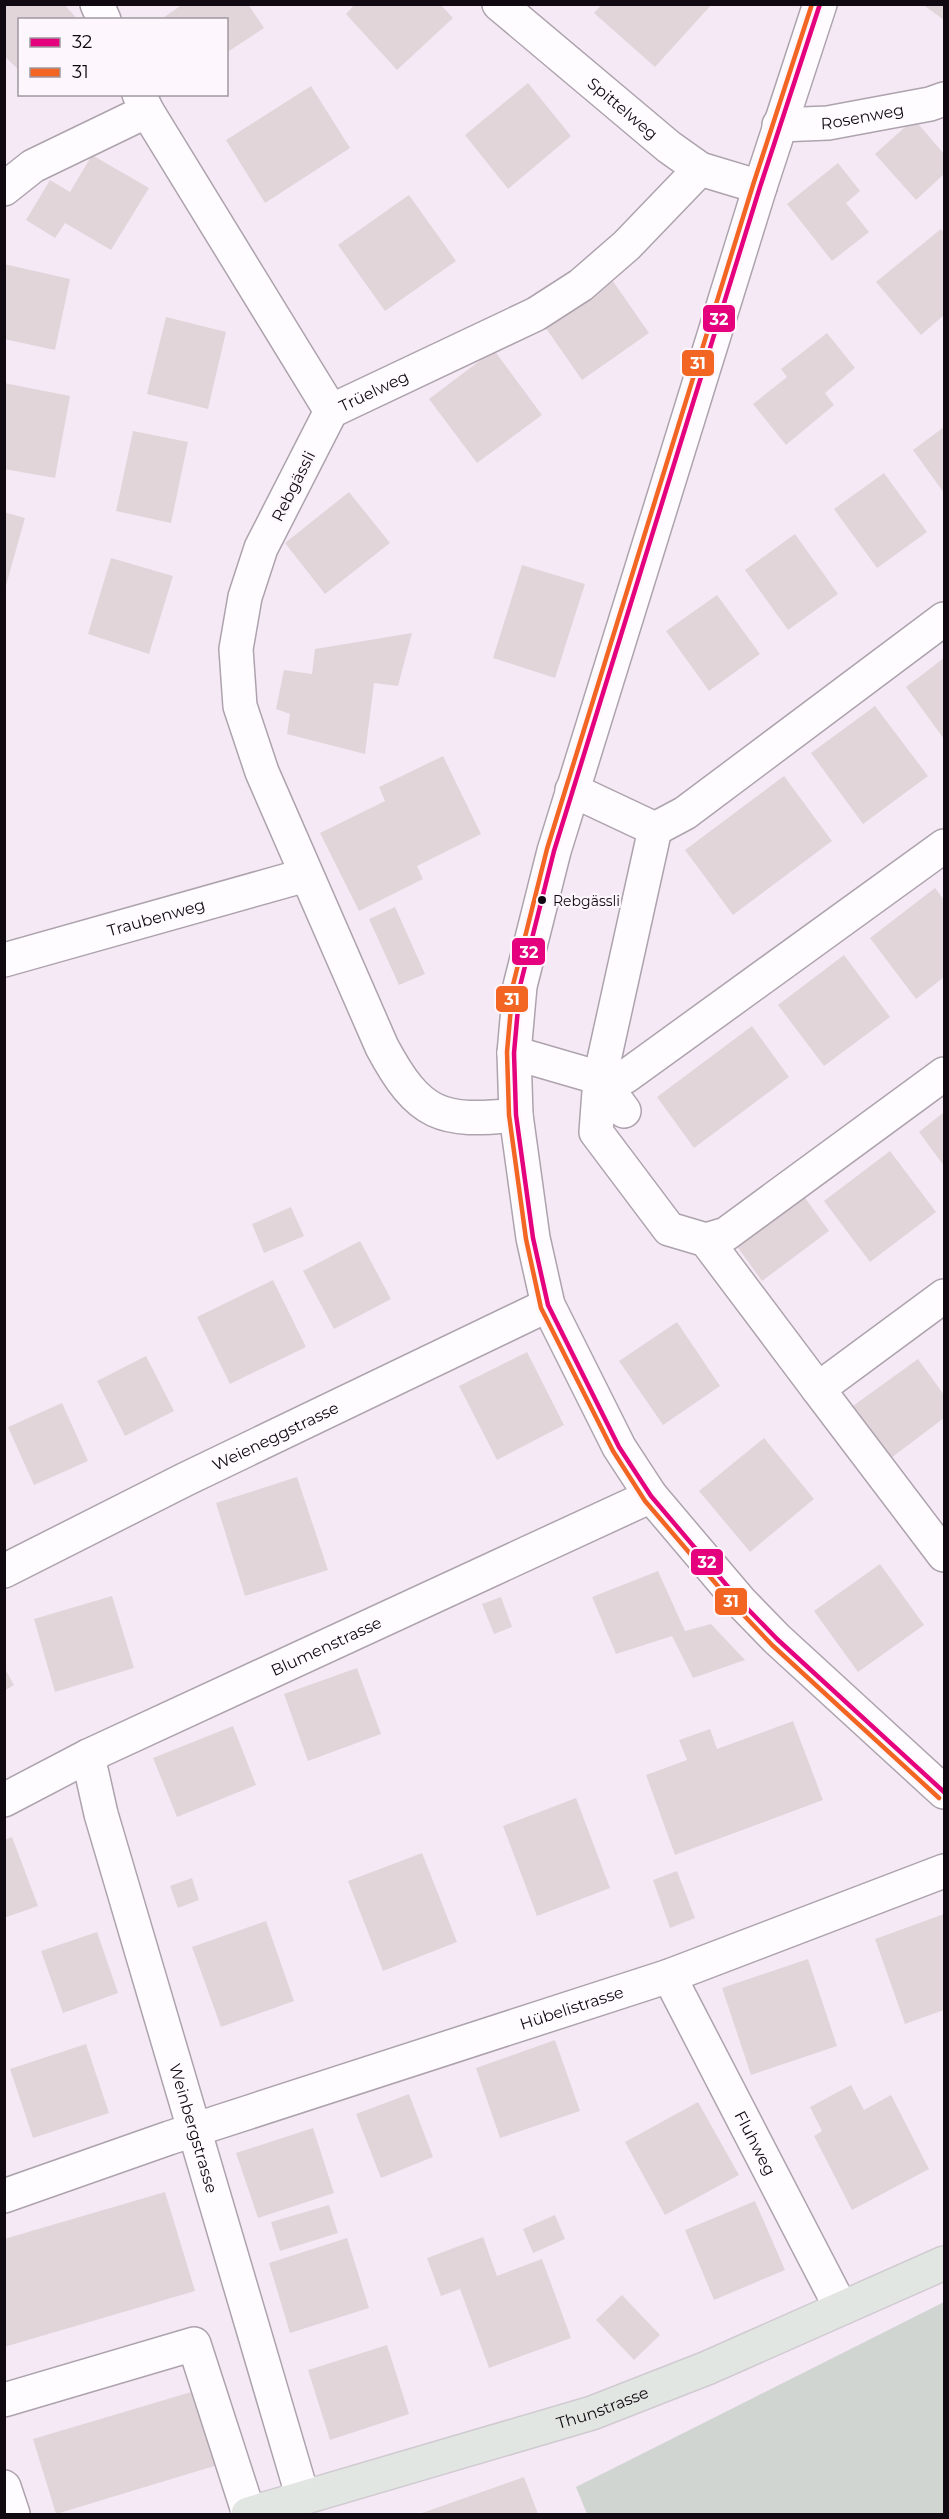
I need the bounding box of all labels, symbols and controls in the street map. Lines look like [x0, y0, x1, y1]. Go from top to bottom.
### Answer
legend [18, 18, 228, 96]
text: 32 [72, 31, 92, 53]
text: 31 [72, 61, 89, 83]
street label: Spittelweg [584, 74, 662, 144]
street label: Rosenweg [820, 100, 906, 133]
line badge: 32 [702, 304, 736, 333]
text: 32 [709, 310, 728, 329]
line badge: 31 [681, 349, 715, 377]
text: 31 [689, 354, 706, 373]
street label: Trüelweg [336, 367, 412, 416]
street label: Rebgässli [268, 448, 319, 525]
place label: Rebgässli [553, 892, 620, 910]
marker: Rebgässli [536, 894, 548, 906]
street label: Traubenweg [105, 895, 207, 940]
line badge: 32 [511, 937, 546, 966]
text: 32 [519, 943, 538, 962]
line badge: 31 [495, 985, 529, 1013]
text: 31 [503, 990, 520, 1009]
street label: Weieneggstrasse [209, 1398, 342, 1475]
line badge: 32 [690, 1548, 724, 1576]
text: 32 [697, 1553, 716, 1572]
line badge: 31 [714, 1587, 748, 1616]
text: 31 [722, 1592, 739, 1611]
street label: Blumenstrasse [268, 1613, 384, 1680]
street label: Hübelistrasse [517, 1982, 626, 2034]
street label: Weinbergstrasse [165, 2061, 221, 2195]
street label: Fluhweg [730, 2108, 780, 2179]
street label: Thunstrasse [554, 2383, 651, 2433]

